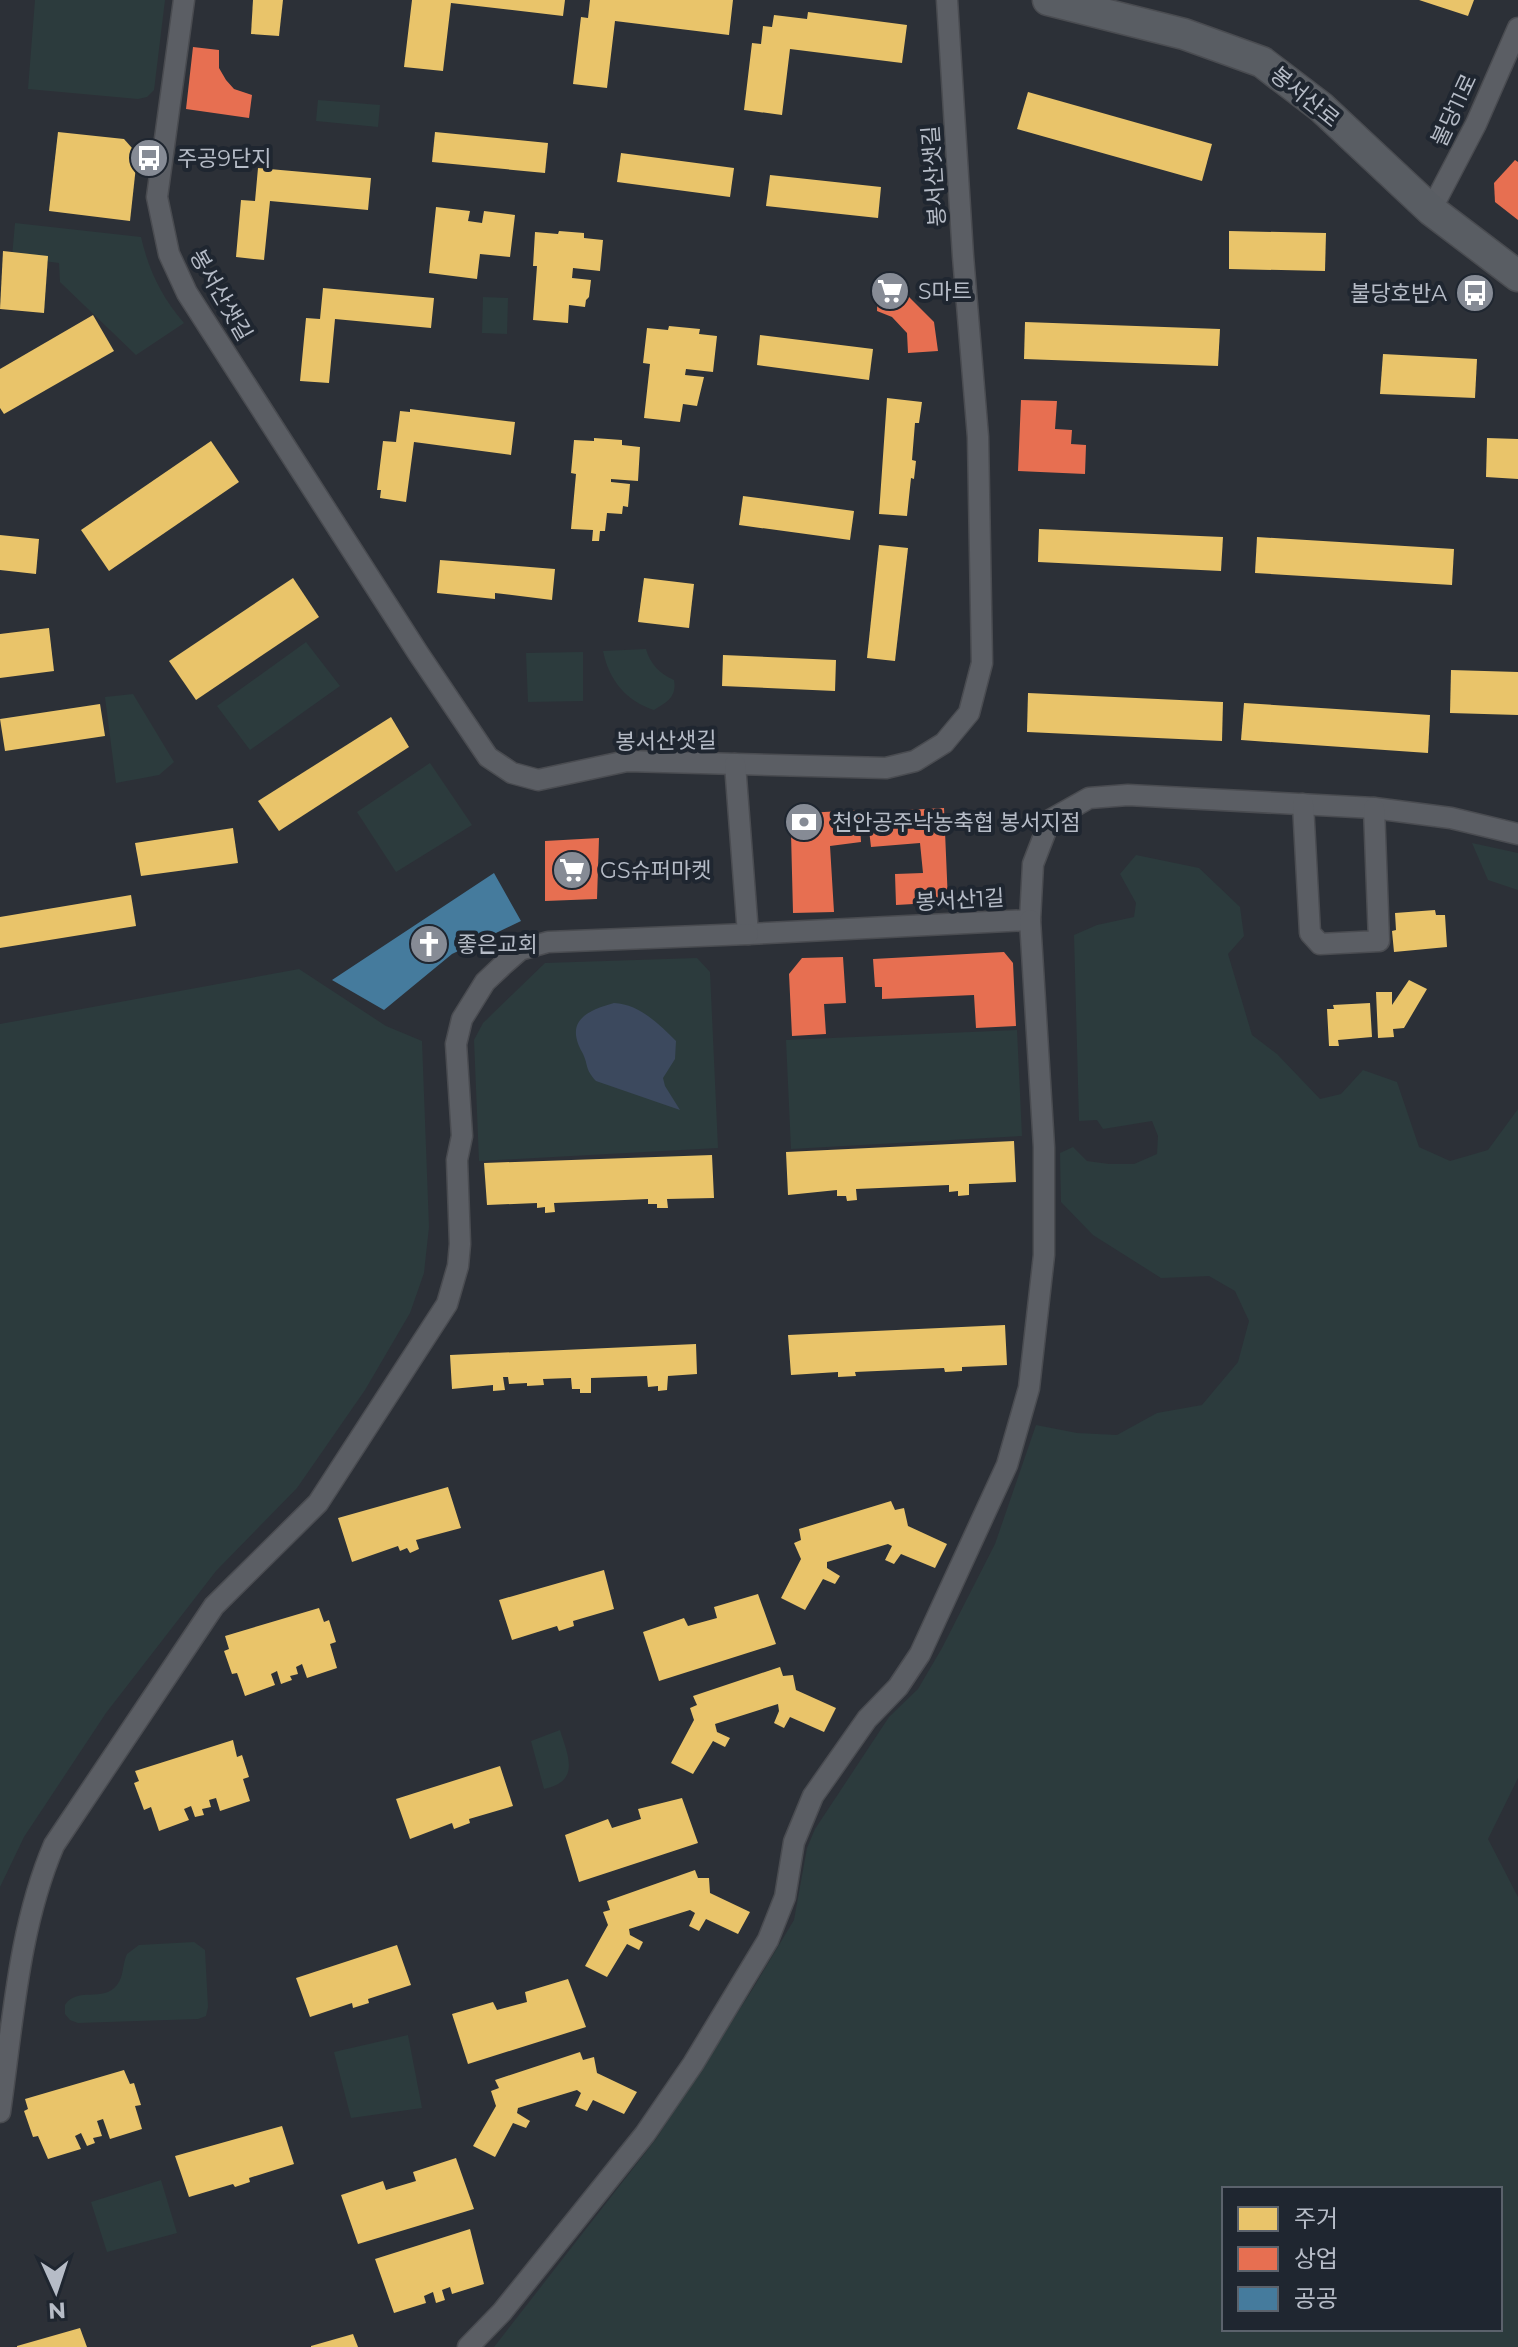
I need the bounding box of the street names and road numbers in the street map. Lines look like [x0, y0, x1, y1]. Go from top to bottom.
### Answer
street label: 봉서산로 [1265, 61, 1345, 133]
street label: 불당11로 [1426, 70, 1482, 150]
street label: 봉서산샛길 [917, 125, 951, 227]
street label: 봉서산샛길 [184, 244, 258, 346]
street label: 봉서산샛길 [615, 727, 717, 755]
street label: 봉서산1길 [915, 884, 1005, 916]

